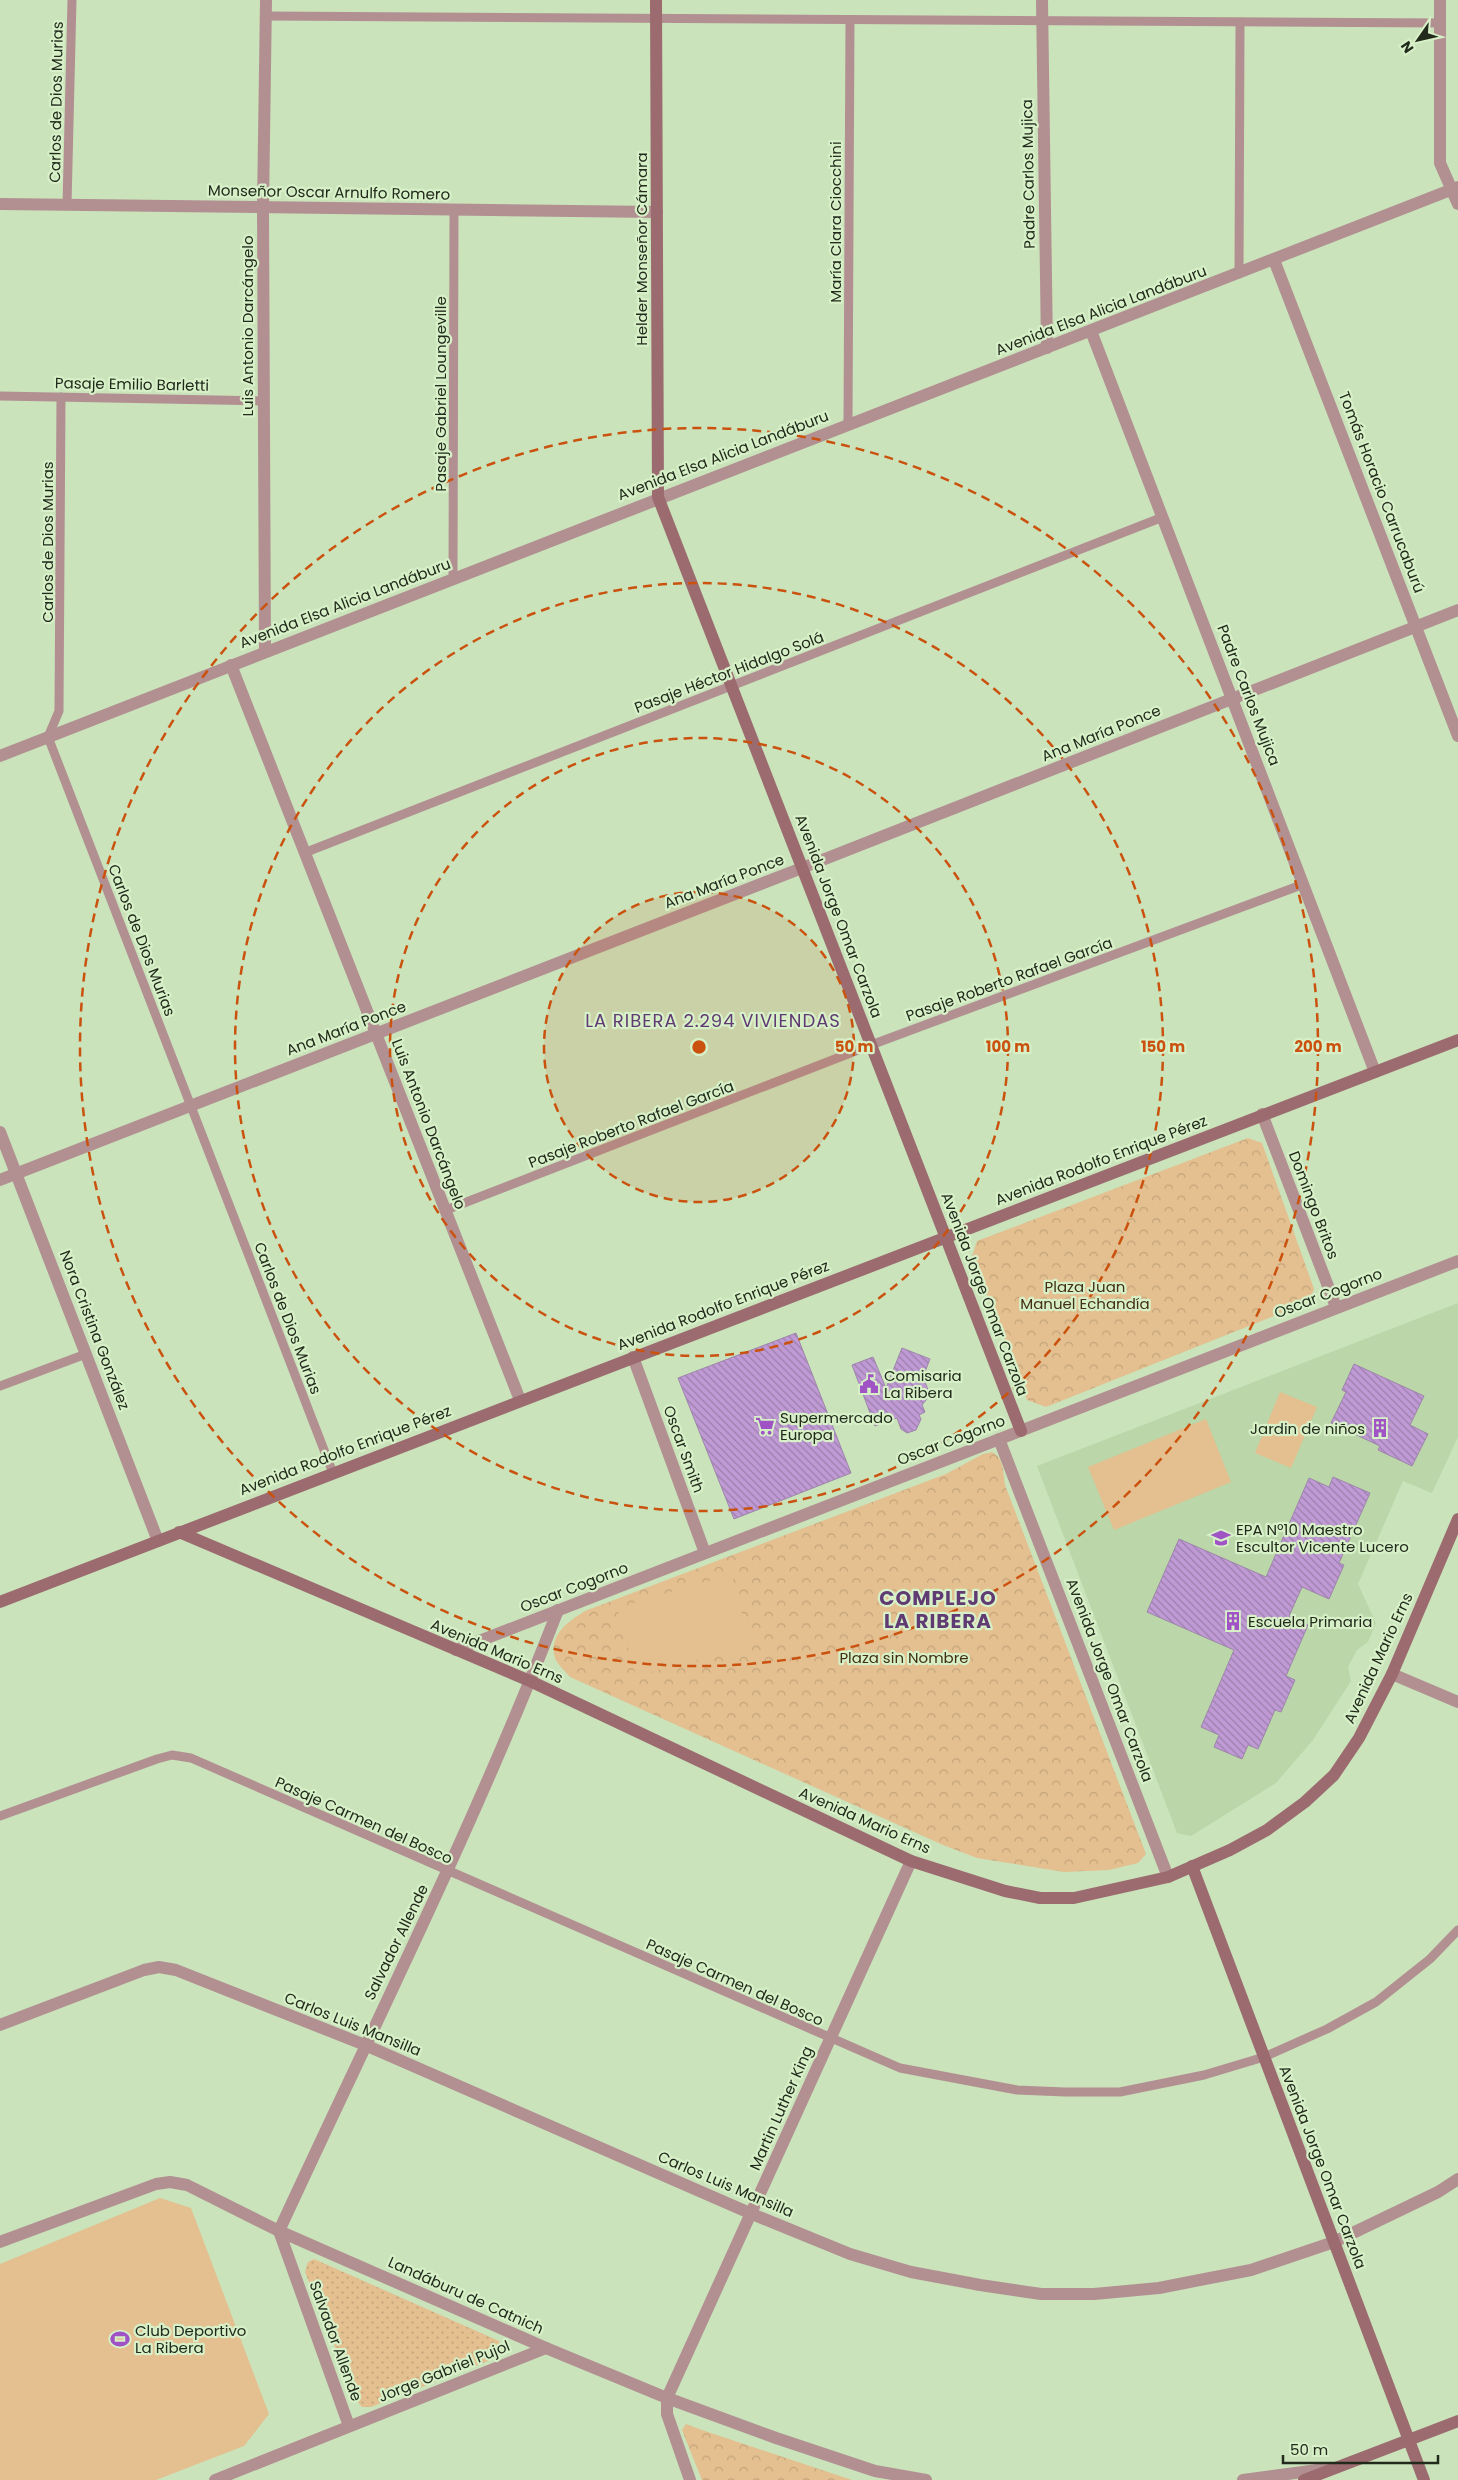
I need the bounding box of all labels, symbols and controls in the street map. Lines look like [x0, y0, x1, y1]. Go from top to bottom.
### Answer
north arrow [1393, 15, 1443, 65]
street label: Carlos de Dios Murias [44, 21, 68, 183]
text: N [1396, 37, 1418, 57]
street label: Padre Carlos Mujica [1016, 99, 1040, 249]
street label: María Clara Ciocchini [825, 141, 846, 303]
street label: Helder Monseñor Cámara [631, 152, 652, 346]
street label: Monseñor Oscar Arnulfo Romero [208, 179, 450, 205]
street label: Luis Antonio Darcángelo [237, 235, 258, 417]
street label: Avenida Elsa Alicia Landáburu [992, 260, 1210, 360]
street label: Pasaje Gabriel Loungeville [430, 296, 451, 492]
street label: Pasaje Emilio Barletti [55, 372, 209, 396]
street label: Tomás Horacio Carrucaburú [1334, 388, 1430, 596]
street label: Avenida Elsa Alicia Landáburu [614, 405, 832, 505]
street label: Carlos de Dios Murias [37, 461, 58, 623]
street label: Avenida Elsa Alicia Landáburu [236, 553, 454, 653]
street label: Padre Carlos Mujica [1212, 621, 1286, 769]
street label: Pasaje Héctor Hidalgo Solá [631, 626, 827, 718]
street label: Ana María Ponce [1038, 700, 1164, 766]
street label: Avenida Jorge Omar Carzola [790, 811, 888, 1021]
street label: Ana María Ponce [661, 849, 787, 913]
street label: Carlos de Dios Murias [103, 861, 181, 1019]
street label: Pasaje Roberto Rafael García [903, 932, 1115, 1026]
street label: Ana María Ponce [283, 996, 409, 1060]
district label: LA RIBERA 2.294 VIVIENDAS [585, 1008, 841, 1033]
street label: Luis Antonio Darcángelo [387, 1036, 471, 1212]
text: 50 m [835, 1036, 873, 1057]
text: 100 m [986, 1036, 1030, 1057]
text: 150 m [1141, 1036, 1185, 1057]
text: 200 m [1294, 1036, 1342, 1057]
centre of rings [690, 1038, 708, 1056]
street label: Pasaje Roberto Rafael García [525, 1075, 737, 1173]
street label: Avenida Rodolfo Enrique Pérez [992, 1110, 1210, 1210]
street label: Domingo Britos [1284, 1148, 1344, 1262]
street label: Avenida Jorge Omar Carzola [936, 1189, 1034, 1399]
street label: Carlos de Dios Murias [249, 1239, 327, 1397]
street label: Nora Cristina González [55, 1247, 135, 1413]
street label: Avenida Rodolfo Enrique Pérez [614, 1255, 832, 1355]
street label: Oscar Cogorno [1271, 1263, 1385, 1323]
park label: Plaza Juan Manuel Echandía [1020, 1276, 1150, 1314]
place label: Comisaria La Ribera [884, 1365, 962, 1403]
public building icon: Comisaria La Ribera [858, 1373, 880, 1395]
street label: Avenida Rodolfo Enrique Pérez [236, 1400, 454, 1500]
street label: Oscar Smith [658, 1402, 710, 1496]
place label: Supermercado Europa [780, 1407, 893, 1445]
street label: Oscar Cogorno [894, 1410, 1008, 1470]
supermarket icon: Supermercado Europa [754, 1415, 776, 1437]
building icon: Jardin de niños [1369, 1417, 1391, 1439]
place label: Jardin de niños [1250, 1418, 1365, 1439]
place label: EPA Nº10 Maestro Escultor Vicente Lucero [1236, 1519, 1409, 1557]
school or university icon: EPA Nº10 Maestro Escultor Vicente Lucero [1210, 1527, 1232, 1549]
street label: Oscar Cogorno [517, 1557, 631, 1617]
street label: Avenida Jorge Omar Carzola [1061, 1575, 1159, 1785]
district label: COMPLEJO LA RIBERA [879, 1584, 997, 1635]
street label: Avenida Mario Erns [1338, 1589, 1418, 1727]
building icon: Escuela Primaria [1222, 1610, 1244, 1632]
place label: Escuela Primaria [1248, 1611, 1372, 1632]
street label: Avenida Mario Erns [428, 1614, 567, 1688]
park label: Plaza sin Nombre [839, 1647, 969, 1668]
street label: Pasaje Carmen del Bosco [272, 1771, 456, 1869]
street label: Avenida Mario Erns [796, 1782, 934, 1859]
street label: Salvador Allende [359, 1881, 433, 2003]
street label: Pasaje Carmen del Bosco [643, 1933, 827, 2031]
street label: Carlos Luis Mansilla [281, 1987, 425, 2061]
street label: Martin Luther King [744, 2043, 818, 2173]
street label: Avenida Jorge Omar Carzola [1274, 2062, 1372, 2272]
street label: Carlos Luis Mansilla [655, 2146, 797, 2222]
street label: Landáburu de Catnich [385, 2251, 547, 2339]
street label: Salvador Allende [305, 2278, 367, 2404]
place label: Club Deportivo La Ribera [135, 2320, 246, 2358]
sports icon: Club Deportivo La Ribera [109, 2328, 131, 2350]
street label: Jorge Gabriel Pujol [375, 2335, 513, 2407]
scale bar [1283, 2432, 1438, 2464]
text: 50 m [1290, 2439, 1328, 2460]

